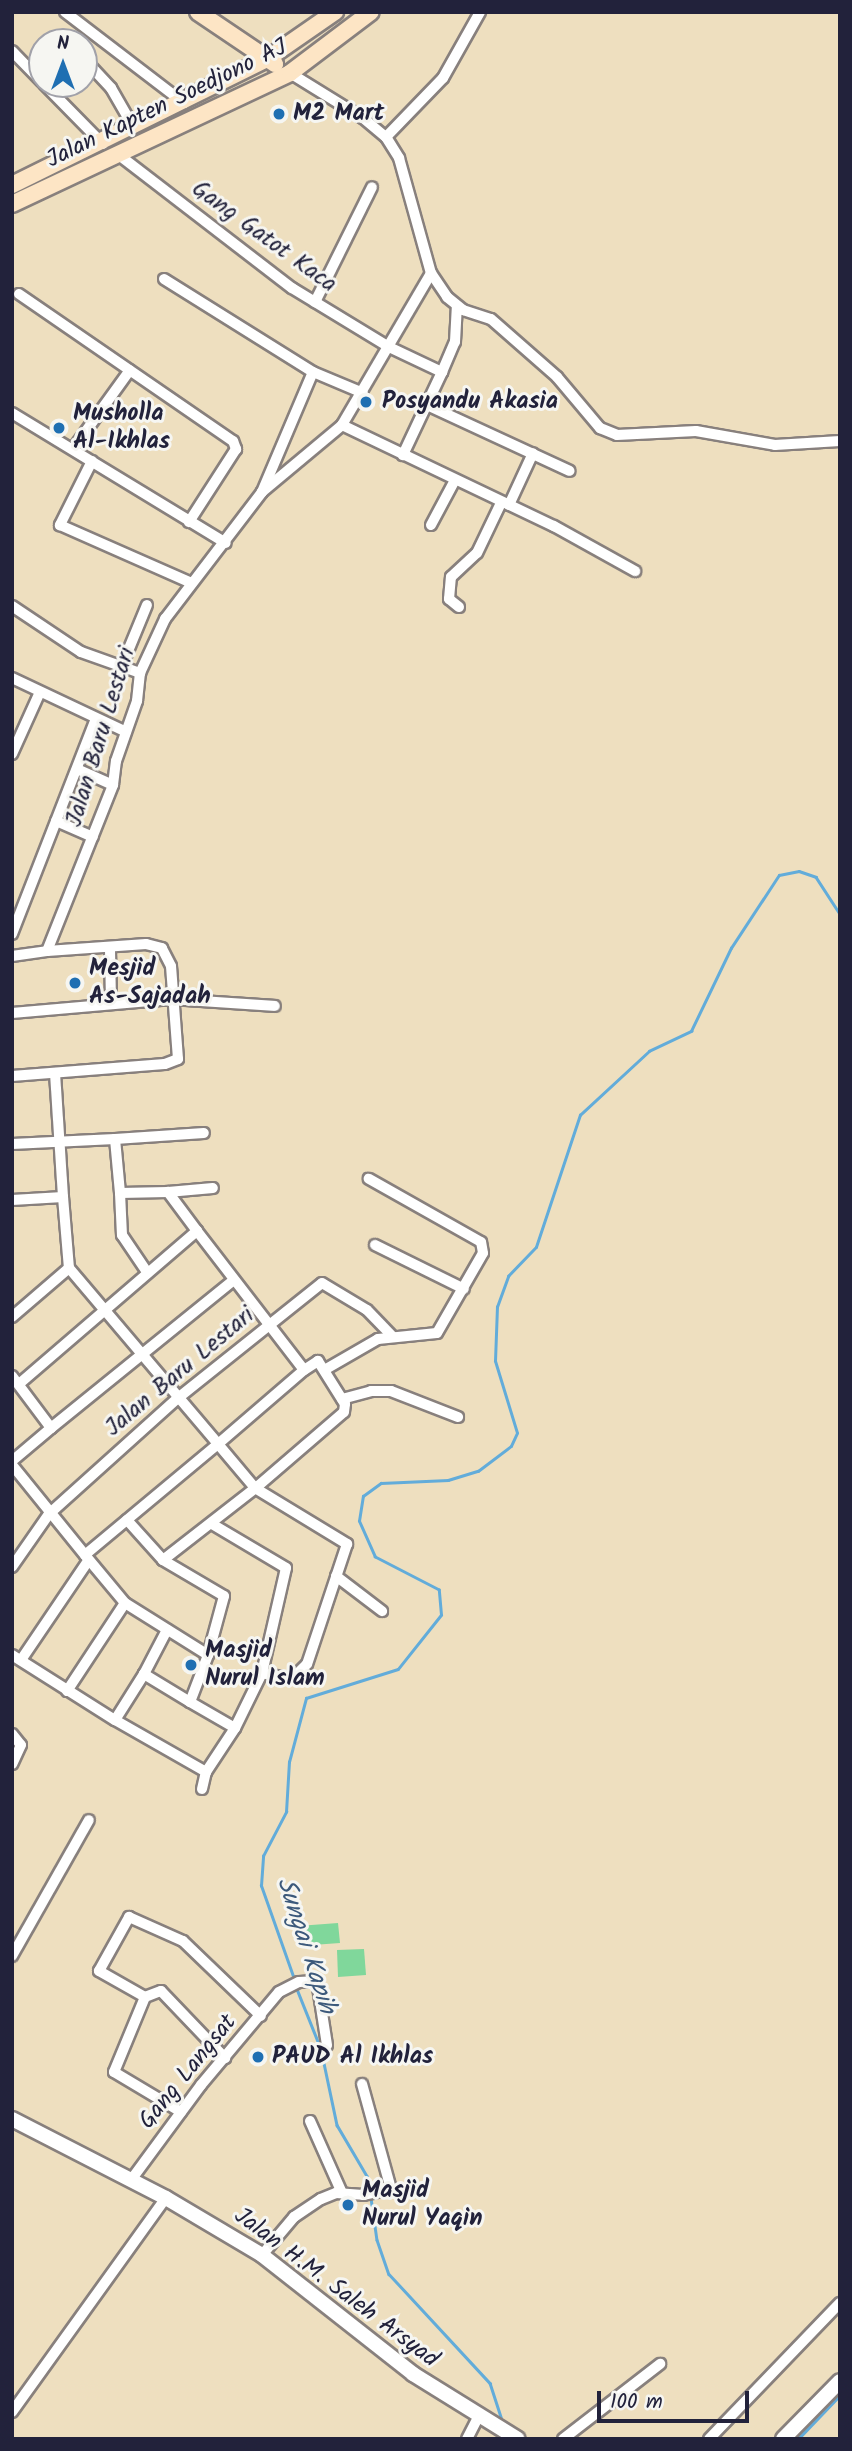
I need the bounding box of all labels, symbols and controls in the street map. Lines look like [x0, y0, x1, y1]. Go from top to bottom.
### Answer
north arrow [28, 28, 98, 98]
text: N [57, 29, 69, 59]
street label: Jalan Kapten Soedjono AJ [42, 33, 292, 175]
place label: M2 Mart [293, 100, 384, 128]
marker: M2 Mart [271, 106, 287, 122]
street label: Gang Gatot Kaca [186, 175, 342, 299]
place label: Posyandu Akasia [382, 388, 558, 416]
marker: Posyandu Akasia [356, 392, 376, 412]
place label: Musholla Al-Ikhlas [73, 400, 170, 456]
marker: Musholla Al-Ikhlas [51, 420, 67, 436]
street label: Jalan Baru Lestari [60, 644, 142, 830]
place label: Mesjid As-Sajadah [89, 955, 211, 1011]
marker: Mesjid As-Sajadah [67, 975, 83, 991]
street label: Jalan Baru Lestari [99, 1301, 261, 1443]
place label: Masjid Nurul Islam [205, 1637, 325, 1693]
marker: Masjid Nurul Islam [183, 1657, 199, 1673]
water label: Sungai Kapih [268, 1874, 342, 2018]
street label: Gang Langsat [133, 2009, 243, 2135]
place label: PAUD Al Ikhlas [272, 2043, 433, 2071]
marker: PAUD Al Ikhlas [250, 2049, 266, 2065]
place label: Masjid Nurul Yaqin [362, 2177, 482, 2233]
marker: Masjid Nurul Yaqin [340, 2197, 356, 2213]
street label: Jalan H.M. Saleh Arsyad [228, 2202, 444, 2374]
scale bar [600, 2378, 752, 2422]
text: 100 m [610, 2386, 663, 2419]

